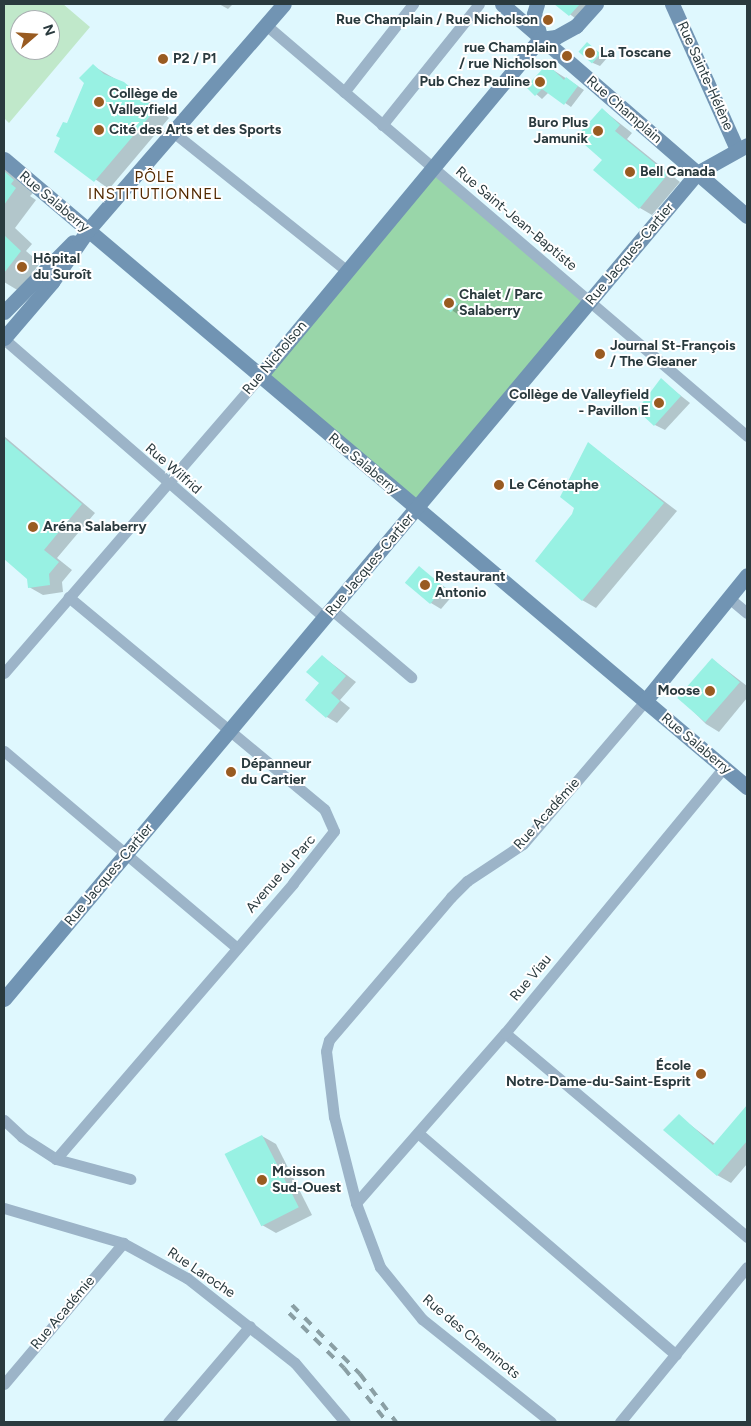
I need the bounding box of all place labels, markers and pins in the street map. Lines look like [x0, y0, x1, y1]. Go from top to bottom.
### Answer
place label: Rue Champlain / Rue Nicholson [336, 12, 538, 28]
marker: Rue Champlain / Rue Nicholson [542, 14, 554, 26]
place label: rue Champlain / rue Nicholson [459, 40, 557, 72]
place label: La Toscane [600, 45, 671, 61]
marker: La Toscane [584, 47, 596, 59]
marker: rue Champlain / rue Nicholson [561, 50, 573, 62]
place label: P2 / P1 [173, 51, 217, 67]
marker: P2 / P1 [157, 53, 169, 65]
place label: Pub Chez Pauline [420, 74, 530, 90]
marker: Pub Chez Pauline [534, 76, 546, 88]
place label: Collège de Valleyfield [109, 86, 178, 118]
marker: Collège de Valleyfield [93, 96, 105, 108]
place label: Buro Plus Jamunik [528, 115, 588, 148]
place label: Cité des Arts et des Sports [109, 122, 281, 138]
marker: Cité des Arts et des Sports [93, 124, 105, 136]
marker: Buro Plus Jamunik [592, 125, 604, 137]
place label: Bell Canada [640, 164, 715, 180]
marker: Bell Canada [624, 166, 636, 178]
place label: Hôpital du Suroît [33, 251, 92, 284]
marker: Hôpital du Suroît [15, 260, 29, 274]
place label: Chalet / Parc Salaberry [459, 287, 543, 320]
marker: Chalet / Parc Salaberry [443, 297, 455, 309]
place label: Journal St-François / The Gleaner [610, 338, 735, 371]
marker: Journal St-François / The Gleaner [594, 348, 606, 360]
place label: Collège de Valleyfield - Pavillon E [509, 387, 649, 420]
marker: Collège de Valleyfield - Pavillon E [653, 397, 665, 409]
place label: Le Cénotaphe [509, 477, 599, 493]
marker: Le Cénotaphe [493, 479, 505, 491]
place label: Aréna Salaberry [43, 519, 146, 535]
marker: Aréna Salaberry [27, 521, 39, 533]
place label: Restaurant Antonio [435, 569, 506, 602]
marker: Restaurant Antonio [419, 579, 431, 591]
place label: Moose [657, 683, 700, 699]
marker: Moose [704, 685, 716, 697]
place label: Dépanneur du Cartier [241, 756, 311, 789]
marker: Dépanneur du Cartier [225, 766, 237, 778]
place label: École Notre-Dame-du-Saint-Esprit [506, 1058, 691, 1090]
marker: École Notre-Dame-du-Saint-Esprit [695, 1068, 707, 1080]
place label: Moisson Sud-Ouest [272, 1164, 341, 1196]
marker: Moisson Sud-Ouest [256, 1174, 268, 1186]

